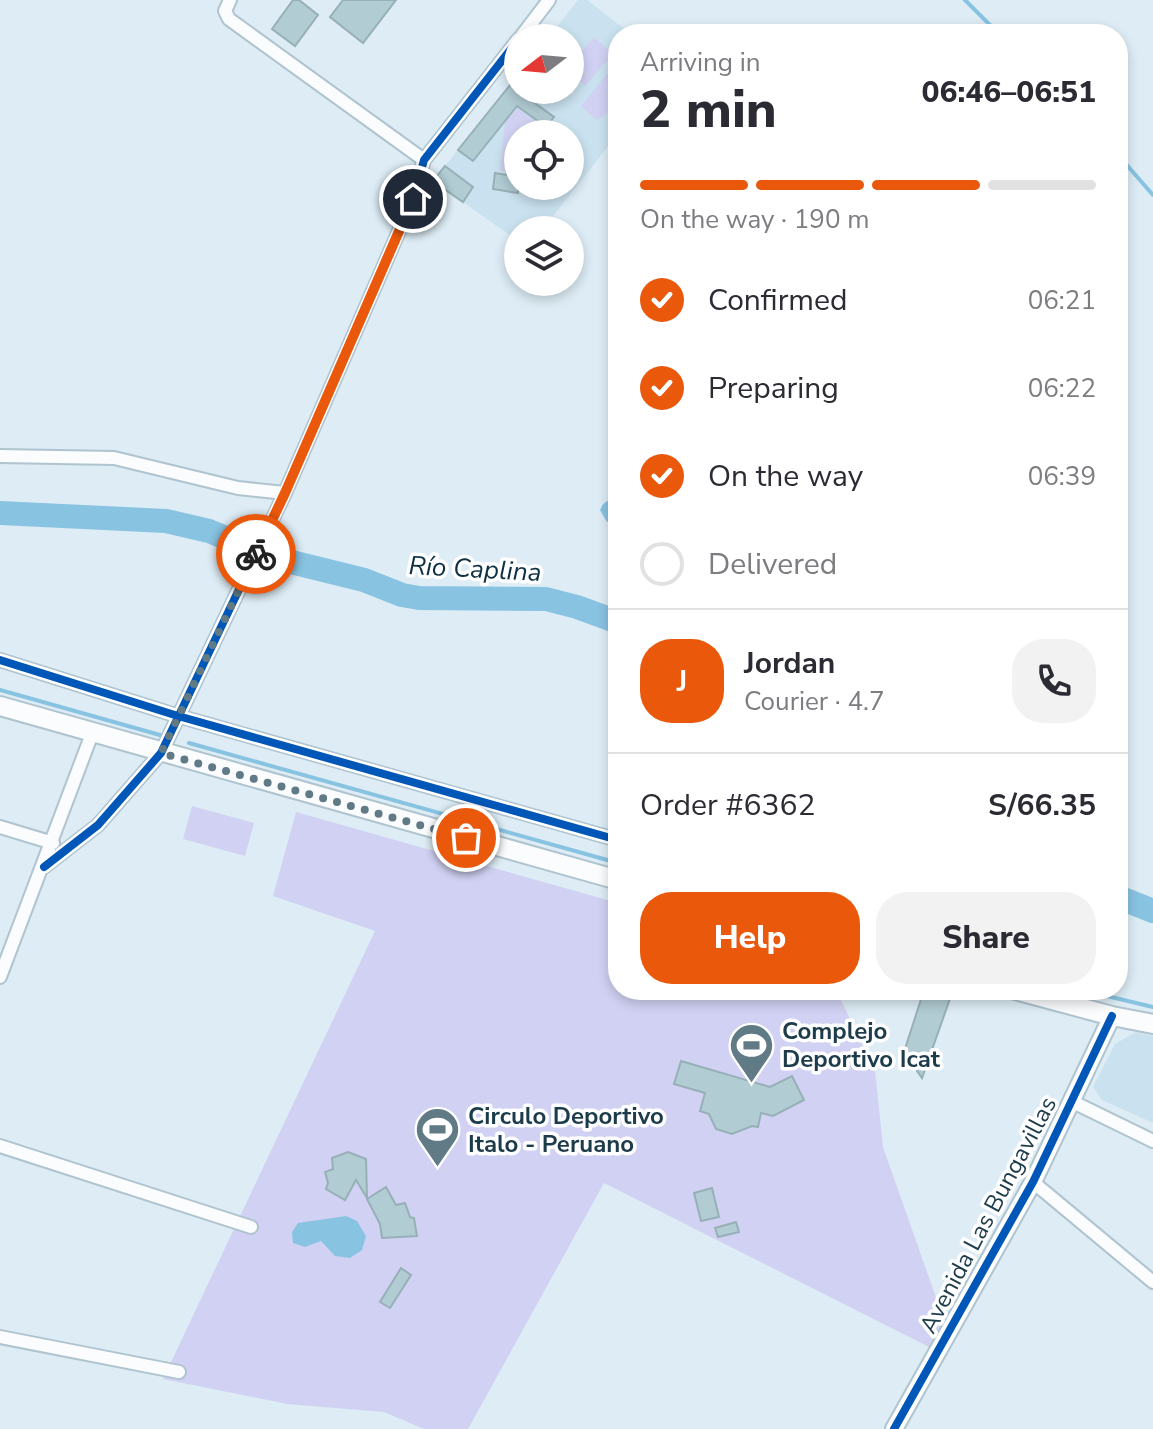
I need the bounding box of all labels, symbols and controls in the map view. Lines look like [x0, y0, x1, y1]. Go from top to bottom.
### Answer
north arrow [504, 24, 584, 104]
map controls [504, 24, 584, 296]
text: Arriving in [640, 45, 761, 80]
text: 06:46–06:51 [921, 72, 1096, 113]
text: 2 min [640, 74, 777, 145]
button: locate [504, 120, 584, 200]
pin [379, 165, 447, 233]
icon: home [391, 177, 435, 221]
text: On the way · 190 m [640, 202, 869, 237]
button: layers [504, 216, 584, 296]
icon: check [640, 278, 684, 322]
text: Confirmed [708, 280, 848, 321]
text: 06:21 [1028, 283, 1096, 318]
icon: check [640, 366, 684, 410]
text: Preparing [708, 368, 839, 409]
text: 06:22 [1028, 371, 1096, 406]
icon: check [640, 454, 684, 498]
text: On the way [708, 456, 863, 497]
text: 06:39 [1028, 459, 1096, 494]
courier [216, 514, 296, 594]
icon: bike [234, 532, 278, 576]
text: Delivered [708, 544, 837, 585]
water label: Río Caplina [408, 548, 542, 590]
button: phone [1012, 639, 1096, 723]
text: Jordan [744, 643, 835, 684]
text: J [677, 661, 687, 702]
text: Courier · 4.7 [744, 684, 885, 719]
text: Order #6362 [640, 785, 815, 826]
text: S/66.35 [988, 785, 1096, 826]
pin [432, 804, 500, 872]
icon: bag [444, 816, 488, 860]
button: Help [640, 892, 860, 984]
button: Share [876, 892, 1096, 984]
place label: Complejo Deportivo Icat [782, 1015, 941, 1075]
sports icon: Complejo Deportivo Icat [727, 1021, 775, 1084]
street label: Avenida Las Bungavillas [912, 1091, 1064, 1339]
place label: Circulo Deportivo Italo - Peruano [468, 1100, 664, 1160]
sports icon: Circulo Deportivo Italo - Peruano [413, 1106, 461, 1169]

